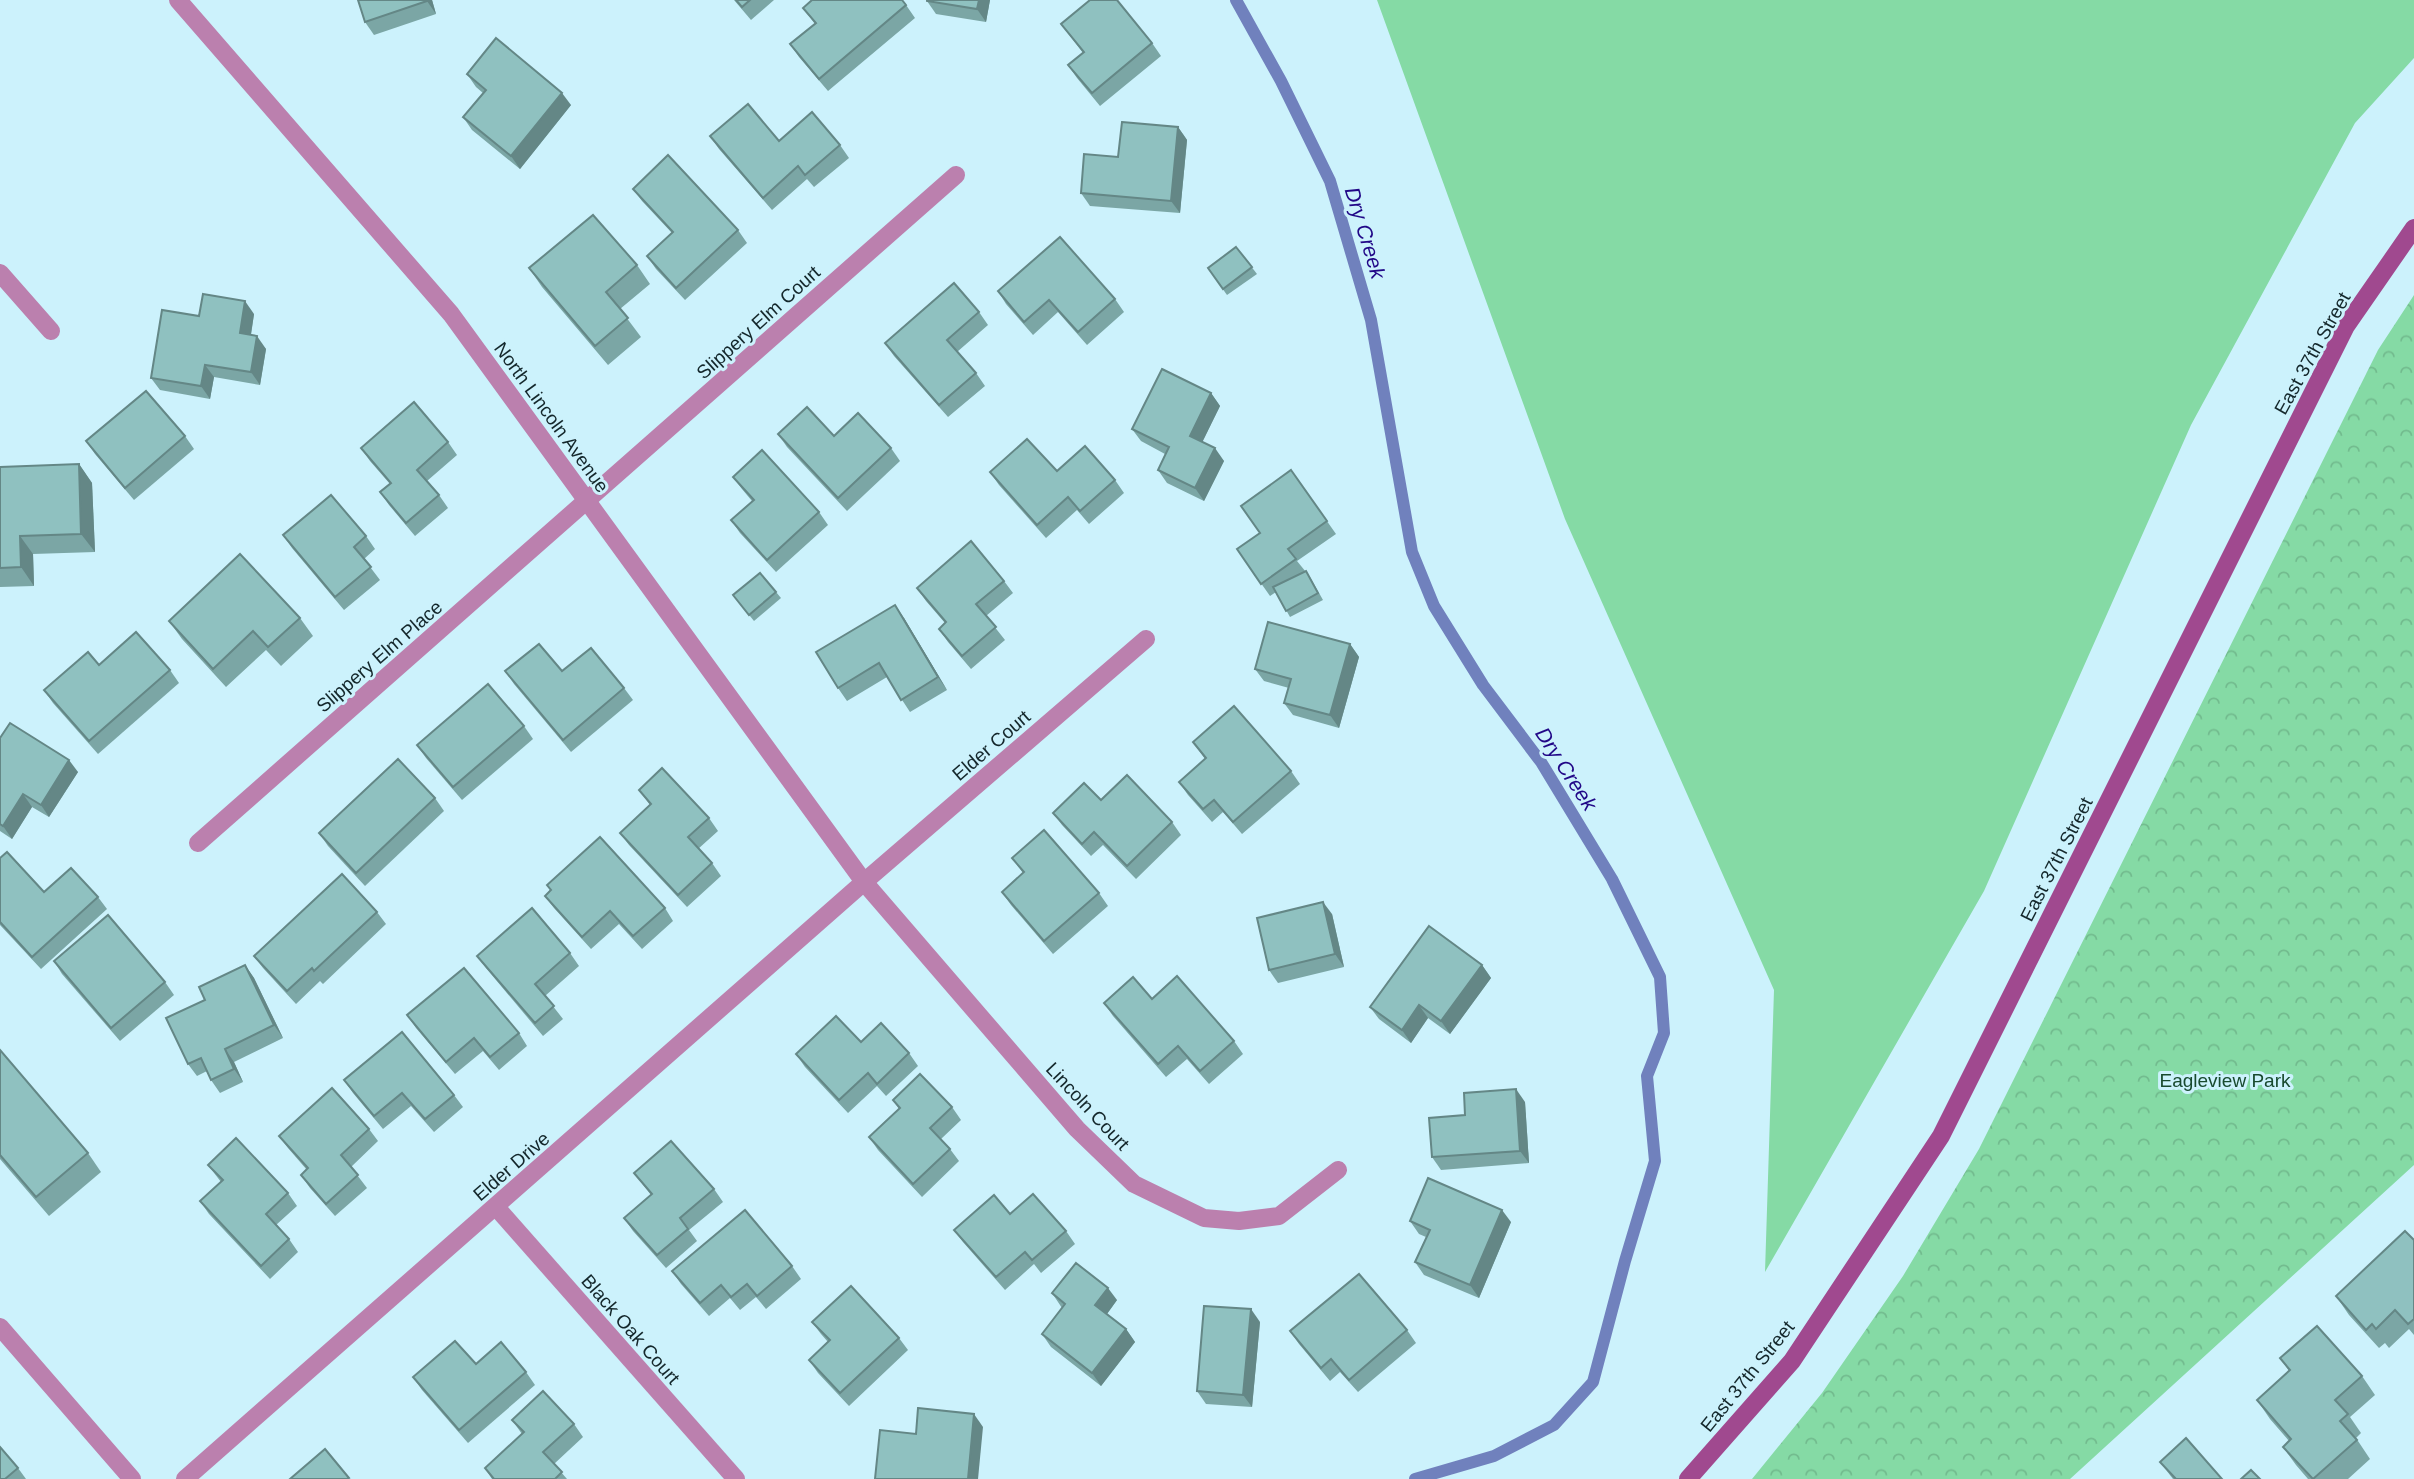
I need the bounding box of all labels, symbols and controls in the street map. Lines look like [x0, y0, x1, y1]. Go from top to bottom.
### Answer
water label: Dry Creek [1341, 184, 1391, 283]
street label: Slippery Elm Court [692, 261, 825, 383]
street label: East 37th Street [2270, 288, 2355, 418]
street label: North Lincoln Avenue [490, 338, 613, 496]
street label: Slippery Elm Place [312, 596, 446, 717]
street label: Elder Court [948, 705, 1035, 785]
water label: Dry Creek [1531, 723, 1603, 816]
street label: East 37th Street [2016, 793, 2097, 925]
street label: Lincoln Court [1042, 1058, 1134, 1155]
park label: Eagleview Park [2160, 1070, 2291, 1091]
street label: Elder Drive [469, 1128, 554, 1205]
street label: Black Oak Court [577, 1270, 684, 1389]
street label: East 37th Street [1696, 1316, 1799, 1436]

